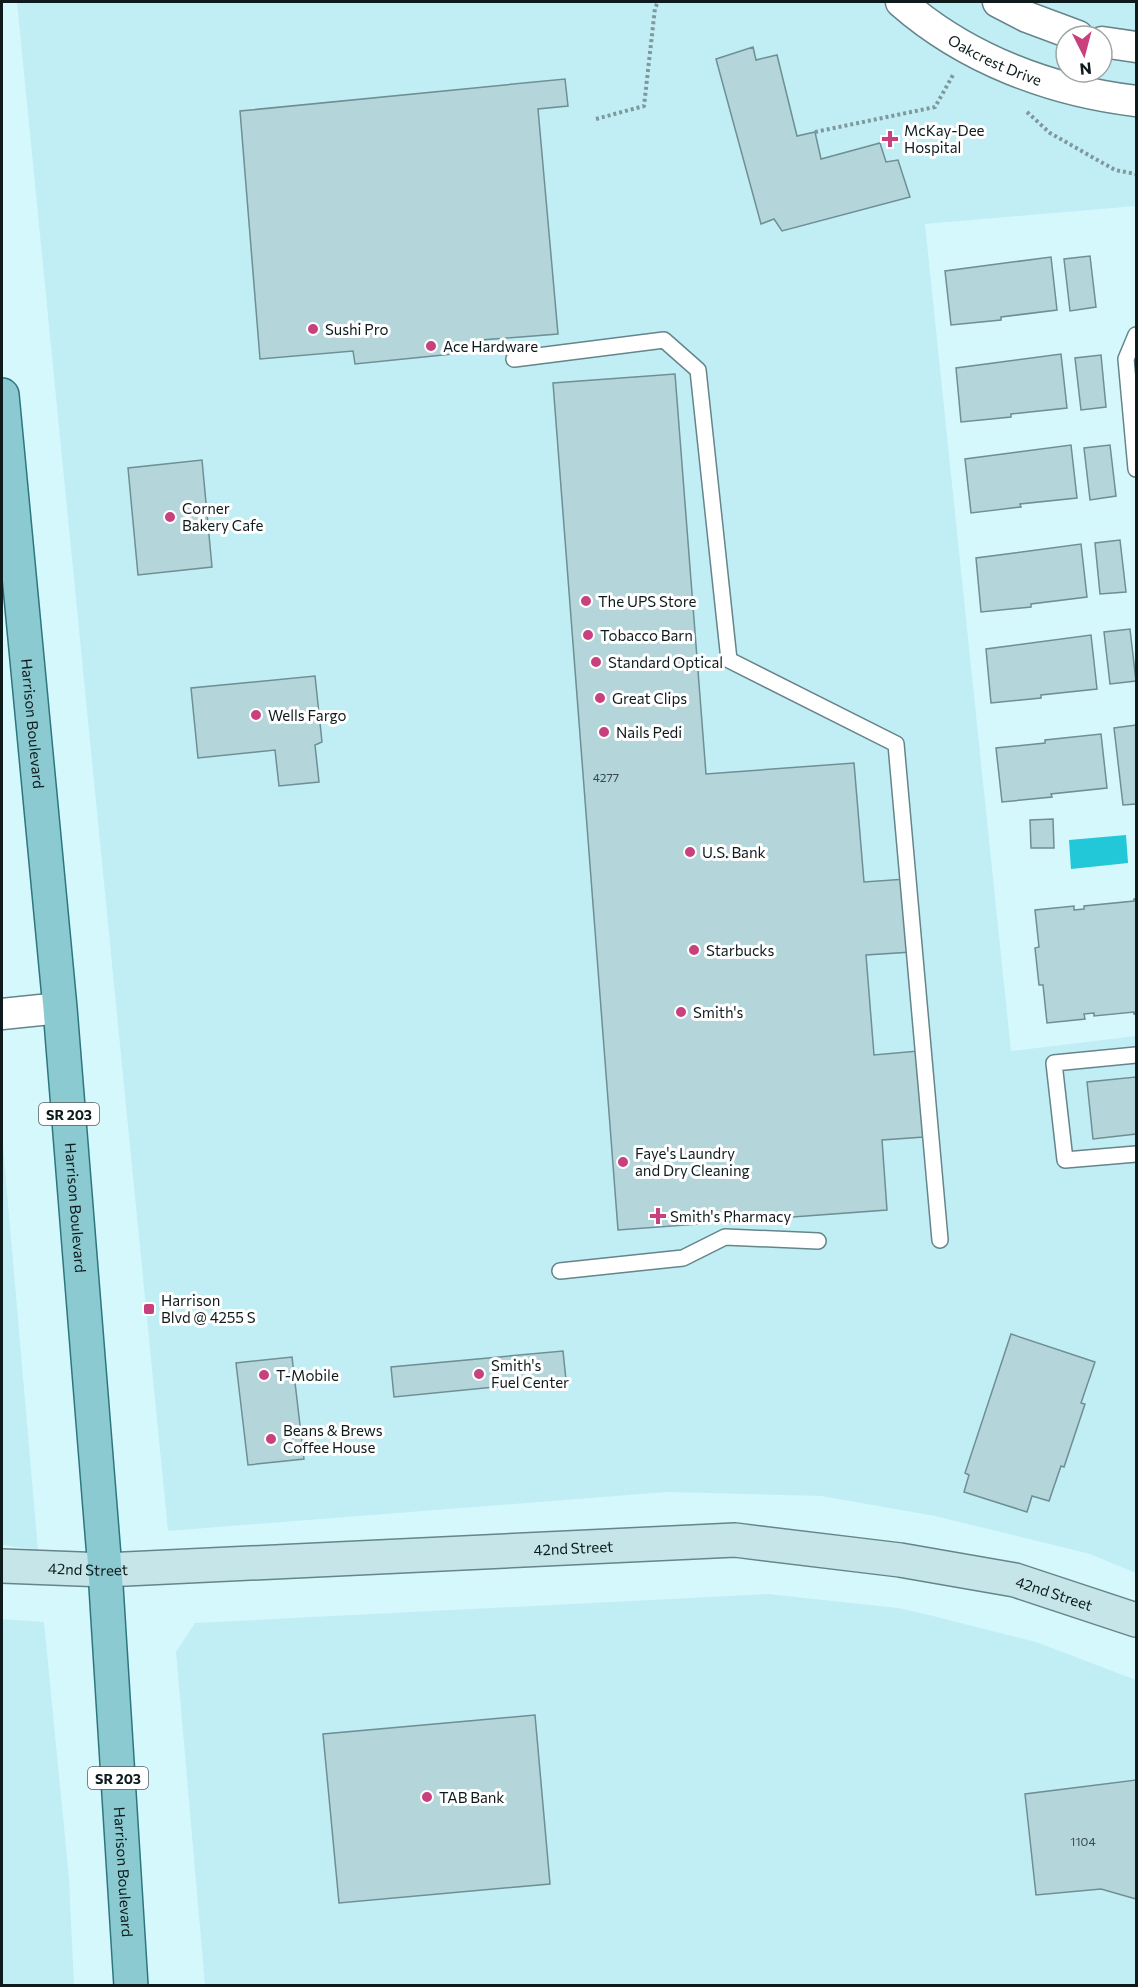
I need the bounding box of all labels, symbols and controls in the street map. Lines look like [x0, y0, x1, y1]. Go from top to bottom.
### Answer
north arrow [1054, 24, 1114, 84]
street label: Oakcrest Drive [945, 30, 1044, 89]
text: N [1079, 59, 1093, 79]
place label: McKay-Dee Hospital [904, 121, 985, 156]
marker: McKay-Dee Hospital [881, 130, 899, 148]
place label: Sushi Pro [325, 320, 388, 338]
marker: Sushi Pro [306, 322, 320, 336]
place label: Ace Hardware [443, 337, 538, 355]
marker: Ace Hardware [424, 339, 438, 353]
place label: Corner Bakery Cafe [182, 499, 264, 534]
marker: Corner Bakery Cafe [163, 510, 177, 524]
place label: The UPS Store [598, 592, 696, 610]
marker: The UPS Store [579, 594, 593, 608]
place label: Tobacco Barn [600, 626, 693, 644]
marker: Tobacco Barn [581, 628, 595, 642]
place label: Standard Optical [608, 653, 723, 671]
marker: Standard Optical [589, 655, 603, 669]
street label: Harrison Boulevard [18, 658, 48, 789]
place label: Great Clips [612, 689, 687, 707]
marker: Great Clips [593, 691, 607, 705]
place label: Wells Fargo [268, 706, 347, 724]
marker: Wells Fargo [249, 708, 263, 722]
place label: Nails Pedi [616, 723, 682, 741]
marker: Nails Pedi [597, 725, 611, 739]
house number: 4277 [593, 770, 619, 784]
place label: U.S. Bank [702, 843, 766, 861]
marker: U.S. Bank [683, 845, 697, 859]
place label: Starbucks [706, 941, 774, 959]
marker: Starbucks [687, 943, 701, 957]
place label: Smith's [693, 1003, 744, 1021]
marker: Smith's [674, 1005, 688, 1019]
road number: SR 203 [39, 1103, 99, 1125]
street label: Harrison Boulevard [62, 1142, 90, 1273]
place label: Faye's Laundry and Dry Cleaning [635, 1144, 750, 1179]
marker: Faye's Laundry and Dry Cleaning [616, 1155, 630, 1169]
place label: Smith's Pharmacy [670, 1207, 791, 1225]
marker: Smith's Pharmacy [651, 1209, 665, 1223]
place label: Harrison Blvd @ 4255 S [161, 1291, 256, 1326]
marker: Harrison Blvd @ 4255 S [142, 1302, 156, 1316]
place label: Smith's Fuel Center [491, 1356, 569, 1391]
place label: T-Mobile [276, 1366, 339, 1384]
marker: Smith's Fuel Center [472, 1367, 486, 1381]
marker: T-Mobile [257, 1368, 271, 1382]
place label: Beans & Brews Coffee House [283, 1421, 383, 1456]
marker: Beans & Brews Coffee House [264, 1432, 278, 1446]
street label: 42nd Street [533, 1537, 614, 1559]
street label: 42nd Street [48, 1559, 128, 1579]
street label: 42nd Street [1014, 1572, 1095, 1614]
road number: SR 203 [88, 1767, 148, 1789]
place label: TAB Bank [439, 1788, 504, 1806]
marker: TAB Bank [420, 1790, 434, 1804]
street label: Harrison Boulevard [111, 1806, 137, 1938]
house number: 1104 [1070, 1834, 1096, 1848]

